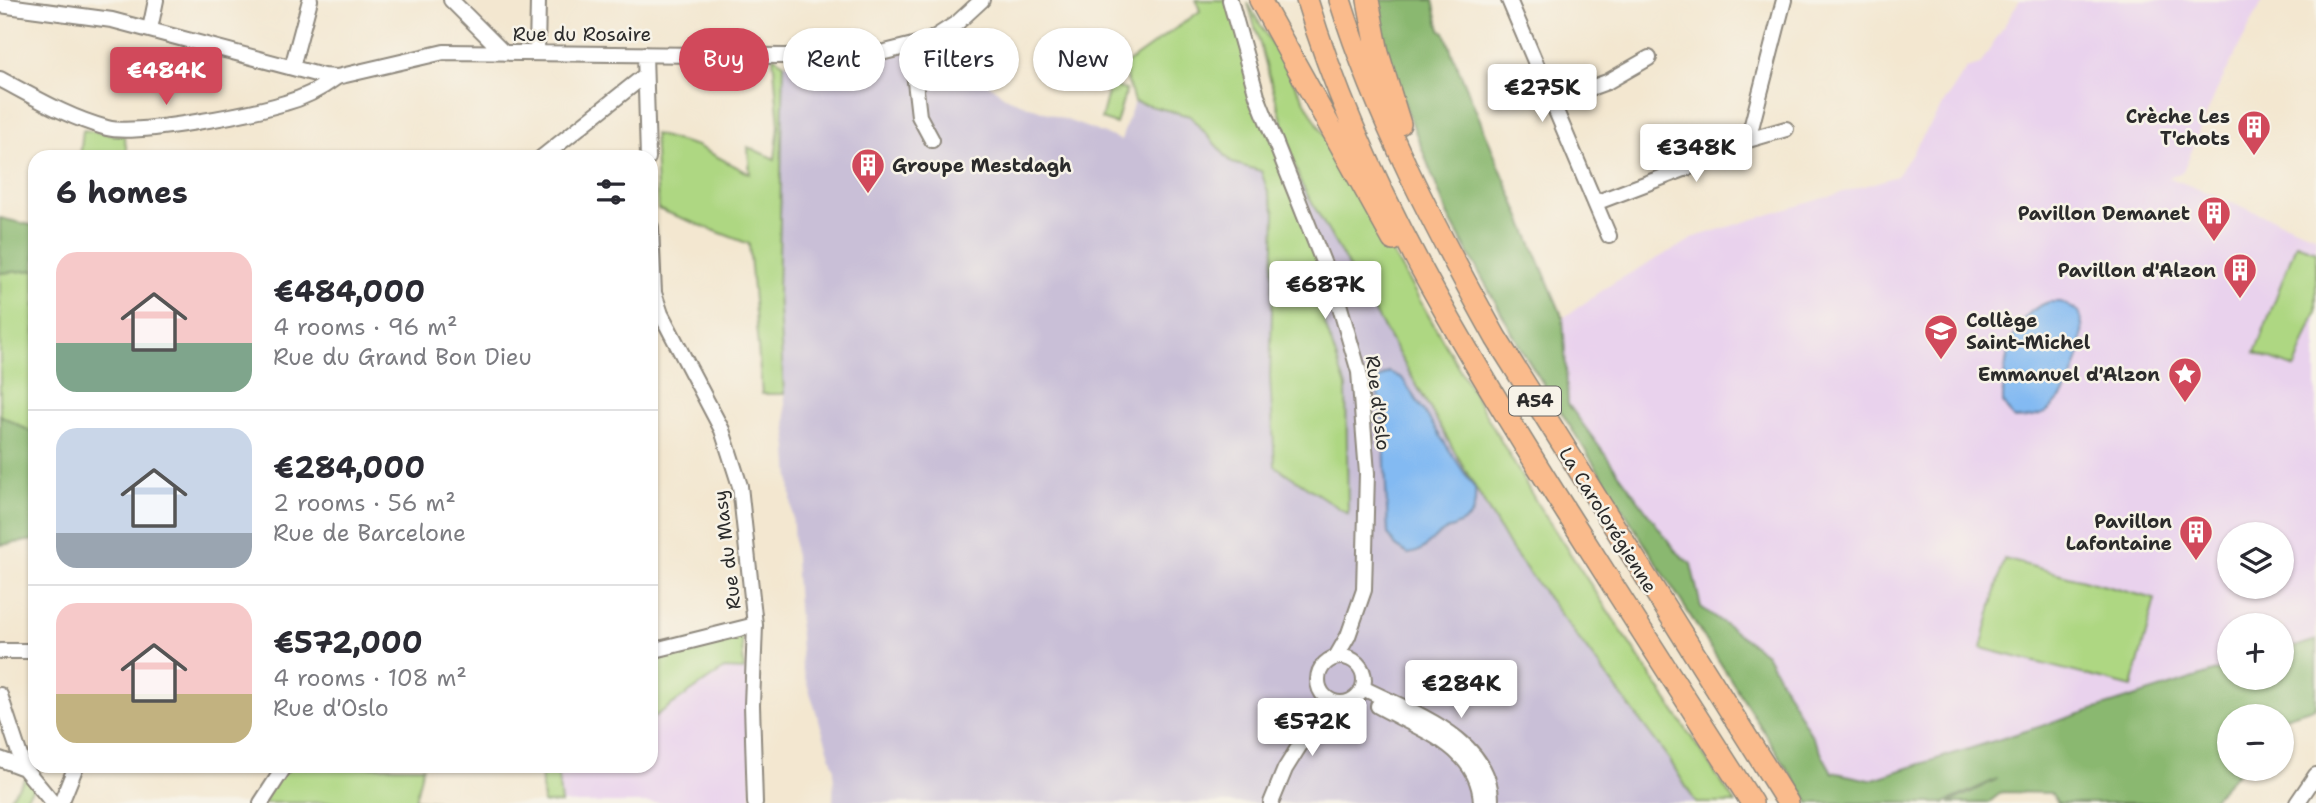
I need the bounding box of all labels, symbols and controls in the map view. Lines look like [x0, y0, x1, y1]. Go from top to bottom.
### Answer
street label: Rue du Rosaire [513, 22, 651, 47]
chip: Buy [679, 28, 769, 91]
chip: Rent [783, 28, 885, 91]
chip: Filters [899, 28, 1019, 91]
chip: New [1033, 28, 1133, 91]
pin: €484K [117, 48, 215, 107]
text: €484K [126, 55, 206, 85]
pin: €275K [1493, 64, 1591, 124]
text: €275K [1504, 72, 1580, 102]
place label: Crèche Les T'chots [2126, 104, 2230, 151]
building icon: Crèche Les T'chots [2235, 108, 2273, 157]
pin: €348K [1647, 124, 1745, 184]
text: €348K [1656, 132, 1736, 162]
building icon: Groupe Mestdagh [849, 146, 887, 195]
place label: Groupe Mestdagh [892, 153, 1072, 178]
text: 6 homes [56, 172, 188, 213]
icon: filters [592, 173, 630, 211]
building icon: Pavillon Demanet [2195, 194, 2233, 243]
place label: Pavillon Demanet [2018, 201, 2190, 226]
building icon: Pavillon d'Alzon [2221, 251, 2259, 300]
place label: Pavillon d'Alzon [2058, 258, 2216, 283]
pin: €687K [1276, 262, 1374, 321]
text: €687K [1285, 269, 1365, 299]
text: €484,000 [273, 271, 425, 312]
icon: home [112, 280, 196, 364]
place label: Collège Saint-Michel [1966, 308, 2091, 355]
text: 4 rooms · 96 m² [273, 312, 458, 342]
school or university icon: Collège Saint-Michel [1922, 312, 1960, 361]
text: Rue du Grand Bon Dieu [273, 342, 532, 372]
street label: Rue d'Oslo [1360, 354, 1396, 452]
place icon: Emmanuel d'Alzon [2166, 355, 2204, 404]
place label: Emmanuel d'Alzon [1978, 362, 2160, 387]
road number: A54 [1509, 386, 1561, 416]
street label: La Carolorégienne [1553, 443, 1663, 597]
text: €284,000 [273, 447, 425, 488]
icon: home [112, 456, 196, 540]
text: 2 rooms · 56 m² [273, 488, 456, 518]
street label: Rue du Masy [707, 489, 747, 611]
place label: Pavillon Lafontaine [2066, 509, 2172, 556]
building icon: Pavillon Lafontaine [2177, 513, 2215, 562]
text: Rue de Barcelone [273, 518, 466, 548]
map controls [2217, 522, 2294, 781]
button: layers [2217, 522, 2294, 599]
button: + [2217, 613, 2294, 690]
text: €572,000 [273, 622, 423, 663]
icon: home [112, 631, 196, 715]
pin: €284K [1412, 660, 1510, 720]
text: 4 rooms · 108 m² [273, 663, 467, 693]
text: €284K [1421, 668, 1501, 698]
text: Rue d'Oslo [273, 693, 389, 723]
pin: €572K [1263, 698, 1361, 758]
button: − [2217, 704, 2294, 781]
text: €572K [1274, 706, 1350, 736]

